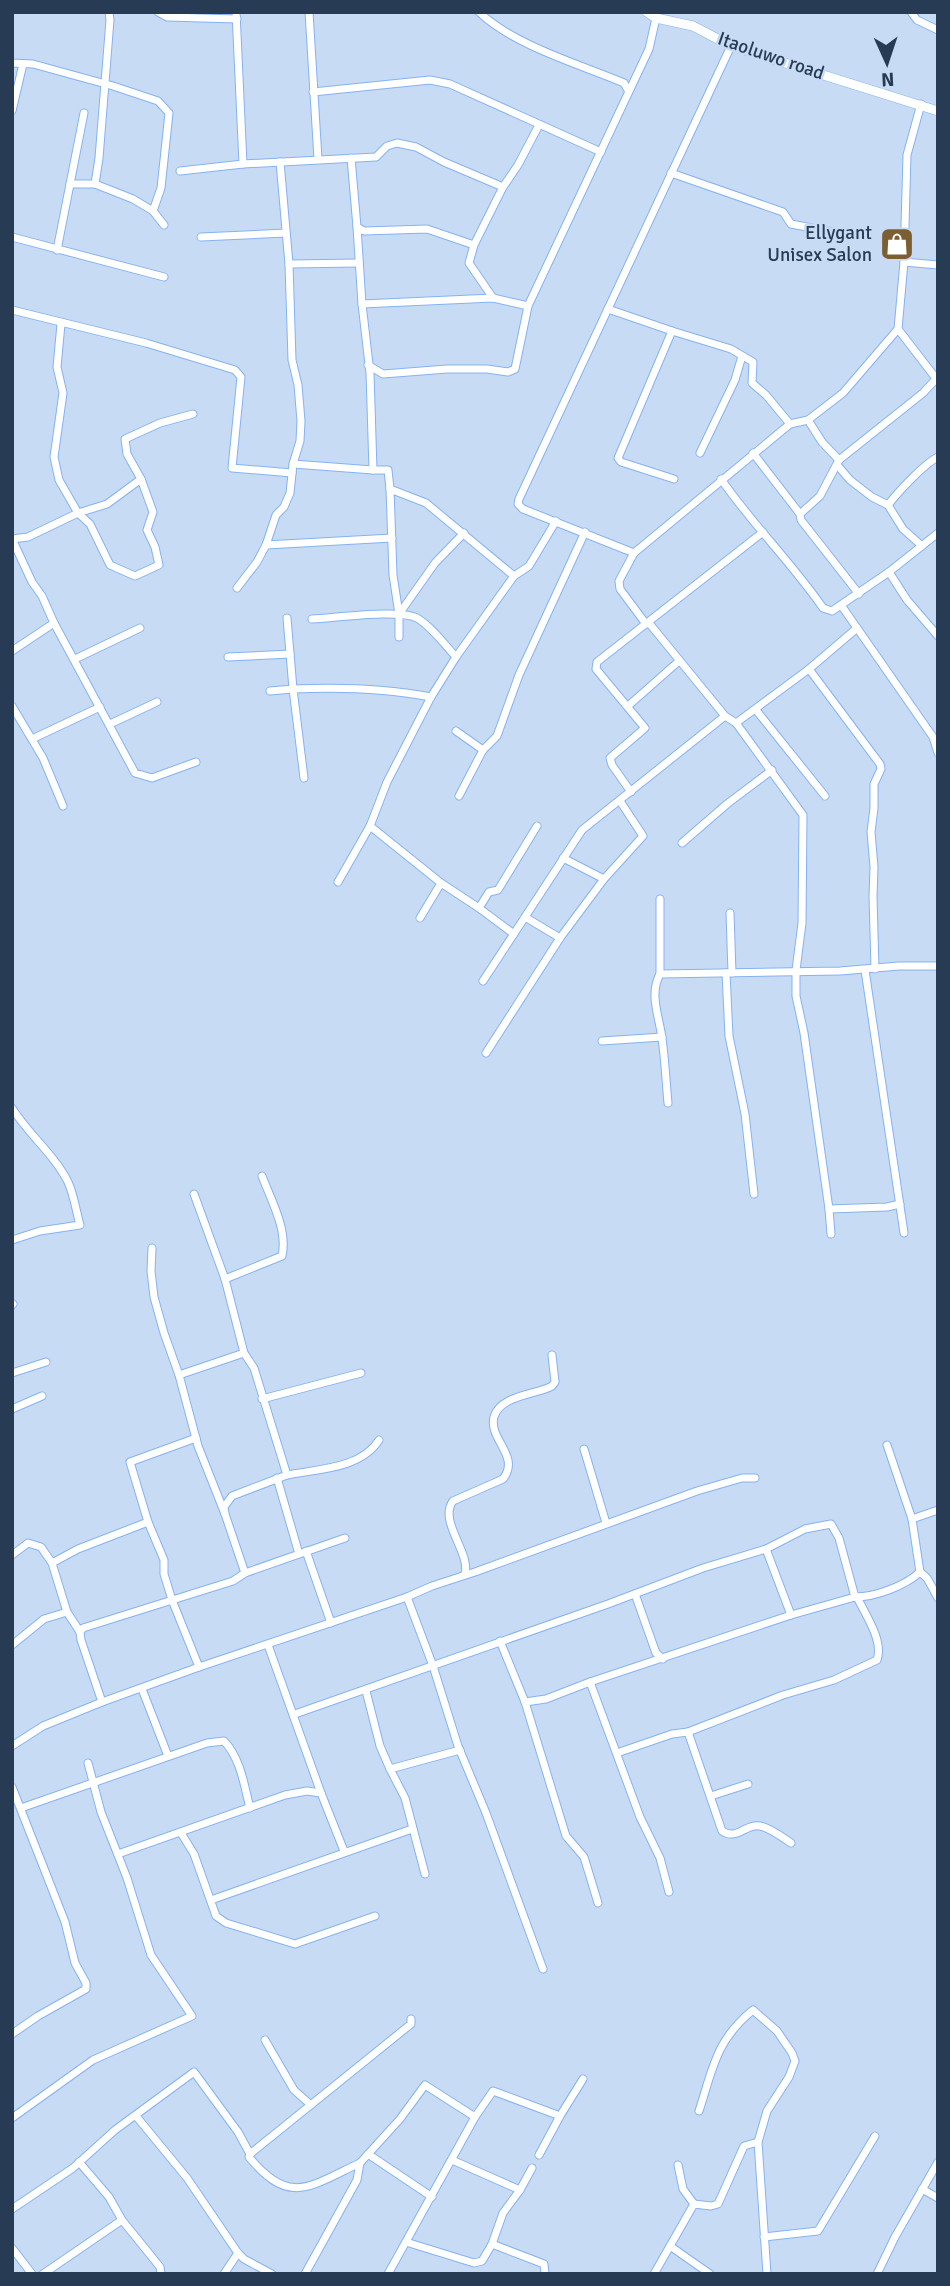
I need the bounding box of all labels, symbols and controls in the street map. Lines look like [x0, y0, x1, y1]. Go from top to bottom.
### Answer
street label: Itaoluwo road [715, 27, 827, 85]
north arrow [852, 28, 922, 98]
text: N [881, 67, 895, 91]
place label: Ellygant Unisex Salon [767, 221, 872, 267]
shop icon: Ellygant Unisex Salon [878, 225, 916, 263]

